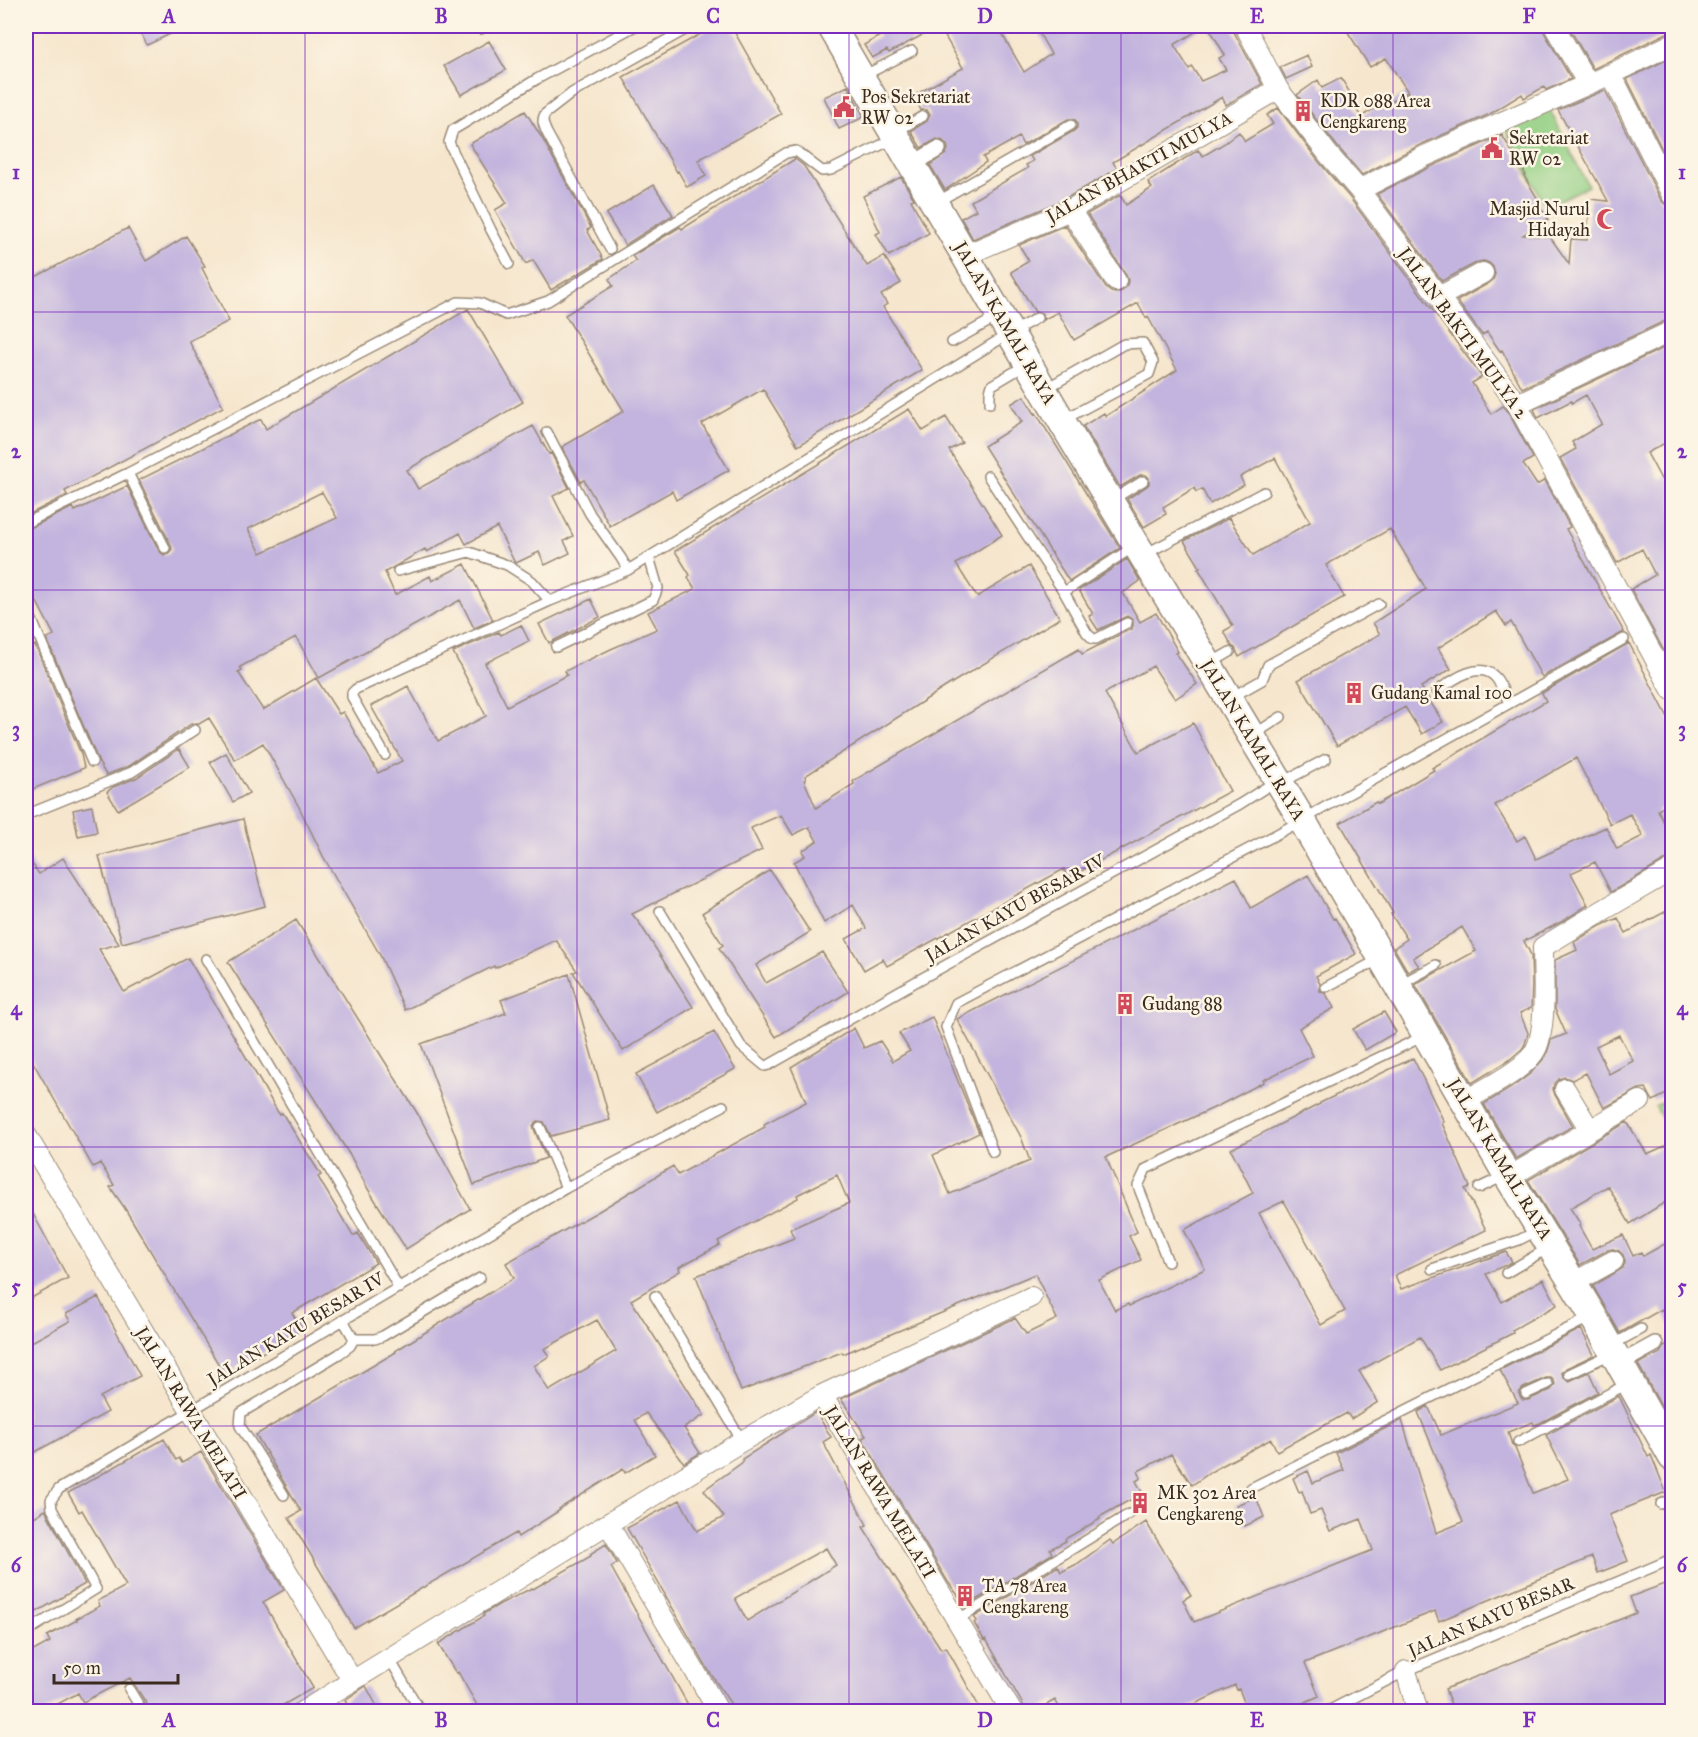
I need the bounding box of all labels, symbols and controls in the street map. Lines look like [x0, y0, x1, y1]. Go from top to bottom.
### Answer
text: A [160, 4, 176, 28]
text: B [434, 4, 448, 28]
text: C [706, 4, 720, 28]
text: D [977, 4, 993, 28]
text: E [1250, 4, 1265, 28]
text: F [1522, 4, 1536, 28]
place label: Pos Sekretariat RW 02 [861, 86, 971, 129]
place label: KDR 088 Area Cengkareng [1320, 90, 1431, 134]
public building icon: Pos Sekretariat RW 02 [832, 95, 856, 119]
building icon: KDR 088 Area Cengkareng [1291, 99, 1315, 123]
street label: JALAN BHAKTI MULYA [1041, 107, 1236, 229]
place label: Sekretariat RW 02 [1509, 127, 1590, 170]
public building icon: Sekretariat RW 02 [1480, 136, 1504, 160]
text: 1 [12, 160, 20, 184]
text: 1 [1678, 160, 1686, 184]
place label: Masjid Nurul Hidayah [1489, 198, 1590, 241]
mosque icon: Masjid Nurul Hidayah [1595, 207, 1619, 231]
street label: JALAN KAMAL RAYA [947, 236, 1061, 409]
street label: JALAN BAKTI MULYA 2 [1391, 241, 1533, 424]
text: 2 [11, 439, 22, 463]
text: 2 [1677, 439, 1688, 463]
street label: JALAN KAMAL RAYA [1194, 653, 1310, 825]
building icon: Gudang Kamal 100 [1342, 681, 1366, 705]
place label: Gudang Kamal 100 [1371, 682, 1512, 705]
text: 3 [12, 717, 20, 742]
text: 3 [1678, 717, 1686, 742]
street label: JALAN KAYU BESAR IV [919, 849, 1111, 969]
building icon: Gudang 88 [1113, 992, 1137, 1016]
place label: Gudang 88 [1142, 993, 1223, 1016]
text: 4 [10, 996, 22, 1021]
text: 4 [1676, 996, 1688, 1021]
street label: JALAN KAMAL RAYA [1441, 1072, 1557, 1244]
street label: JALAN KAYU BESAR IV [202, 1267, 390, 1392]
text: 5 [11, 1274, 21, 1298]
text: 5 [1677, 1274, 1687, 1298]
street label: JALAN RAWA MELATI [129, 1321, 251, 1504]
street label: JALAN RAWA MELATI [818, 1400, 940, 1583]
place label: MK 302 Area Cengkareng [1157, 1482, 1257, 1526]
building icon: MK 302 Area Cengkareng [1128, 1491, 1152, 1515]
text: 6 [11, 1553, 23, 1577]
text: 6 [1677, 1553, 1689, 1577]
street label: JALAN KAYU BESAR [1403, 1572, 1579, 1664]
place label: TA 78 Area Cengkareng [982, 1575, 1069, 1619]
building icon: TA 78 Area Cengkareng [953, 1584, 977, 1608]
scale bar [54, 1647, 178, 1685]
text: 50 m [63, 1657, 101, 1679]
text: A [160, 1708, 176, 1732]
text: B [434, 1708, 448, 1732]
text: C [706, 1708, 720, 1732]
text: D [977, 1708, 993, 1732]
text: E [1250, 1708, 1265, 1732]
text: F [1522, 1708, 1536, 1732]

